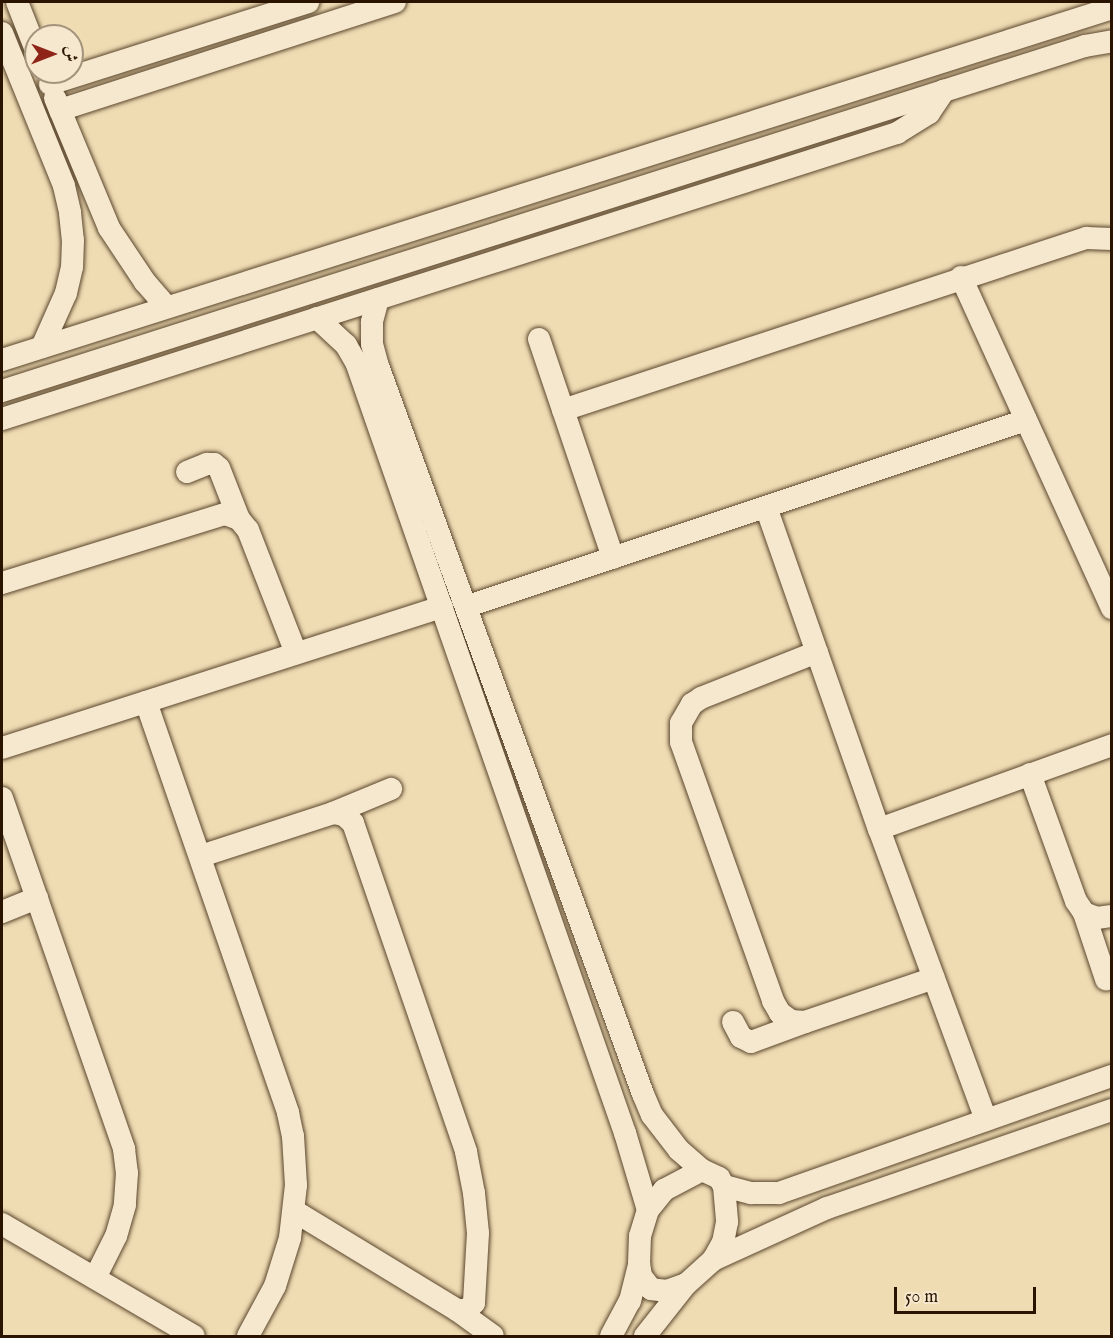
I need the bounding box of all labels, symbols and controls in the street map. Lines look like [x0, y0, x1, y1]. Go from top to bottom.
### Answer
north arrow [24, 24, 84, 84]
text: ش [60, 46, 80, 62]
scale bar [897, 1275, 1040, 1313]
text: 50 m [905, 1286, 938, 1309]

